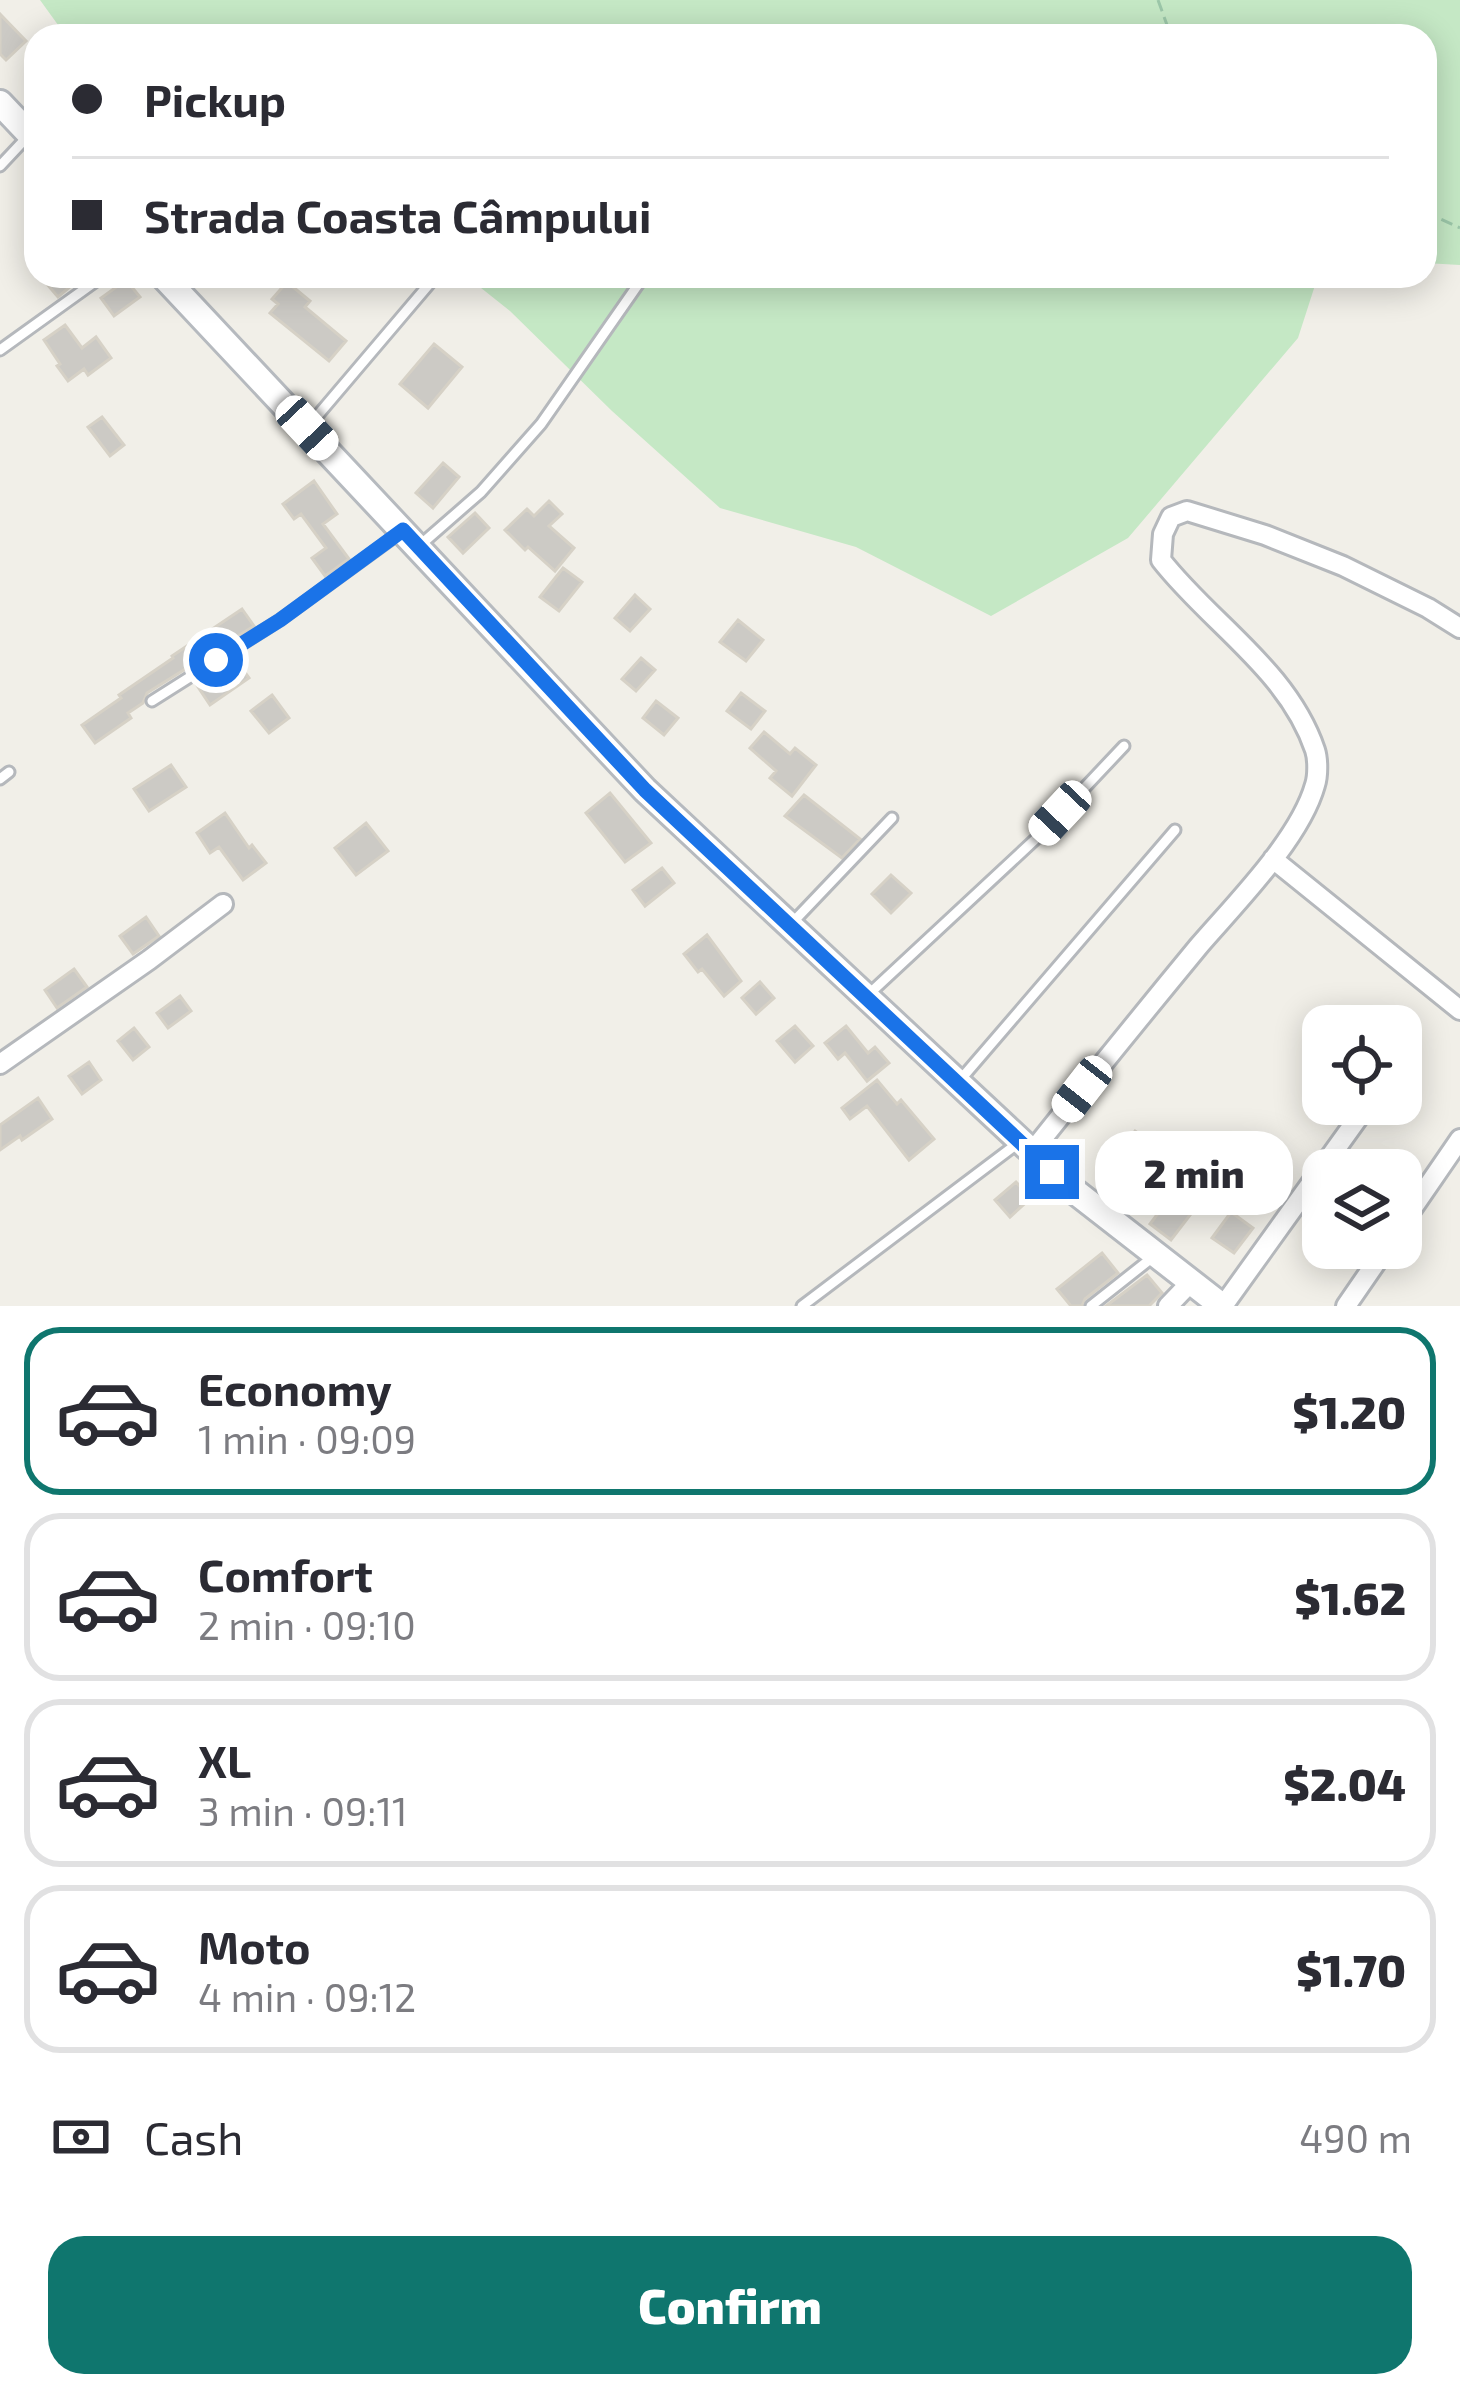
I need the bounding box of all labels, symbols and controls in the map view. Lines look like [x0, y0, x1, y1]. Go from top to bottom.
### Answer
text: Pickup [144, 72, 286, 126]
text: Strada Coasta Câmpului [144, 188, 651, 242]
car [269, 389, 345, 467]
route start [189, 633, 243, 687]
car [1022, 774, 1098, 852]
map controls [1302, 1005, 1422, 1269]
button: locate [1302, 1005, 1422, 1125]
car [1046, 1050, 1118, 1128]
callout: 2 min [1094, 1130, 1292, 1214]
route end [1025, 1145, 1079, 1199]
text: 2 min [1143, 1149, 1245, 1196]
button: layers [1302, 1149, 1422, 1269]
icon: car [54, 1357, 162, 1465]
text: Economy [198, 1361, 392, 1415]
text: $1.20 [1292, 1384, 1406, 1438]
text: 1 min · 09:09 [198, 1415, 416, 1462]
icon: car [54, 1543, 162, 1651]
text: Comfort [198, 1547, 373, 1601]
text: $1.62 [1294, 1570, 1406, 1624]
text: 2 min · 09:10 [198, 1601, 416, 1648]
icon: car [54, 1729, 162, 1837]
text: XL [198, 1733, 251, 1787]
text: $2.04 [1283, 1756, 1406, 1810]
text: 3 min · 09:11 [198, 1787, 408, 1834]
icon: car [54, 1915, 162, 2023]
text: Moto [198, 1919, 311, 1973]
text: $1.70 [1296, 1942, 1406, 1996]
text: 4 min · 09:12 [198, 1973, 416, 2020]
icon: cash [48, 2104, 114, 2170]
text: Cash [144, 2110, 243, 2164]
text: 490 m [1299, 2114, 1412, 2161]
button: Confirm [48, 2236, 1412, 2374]

